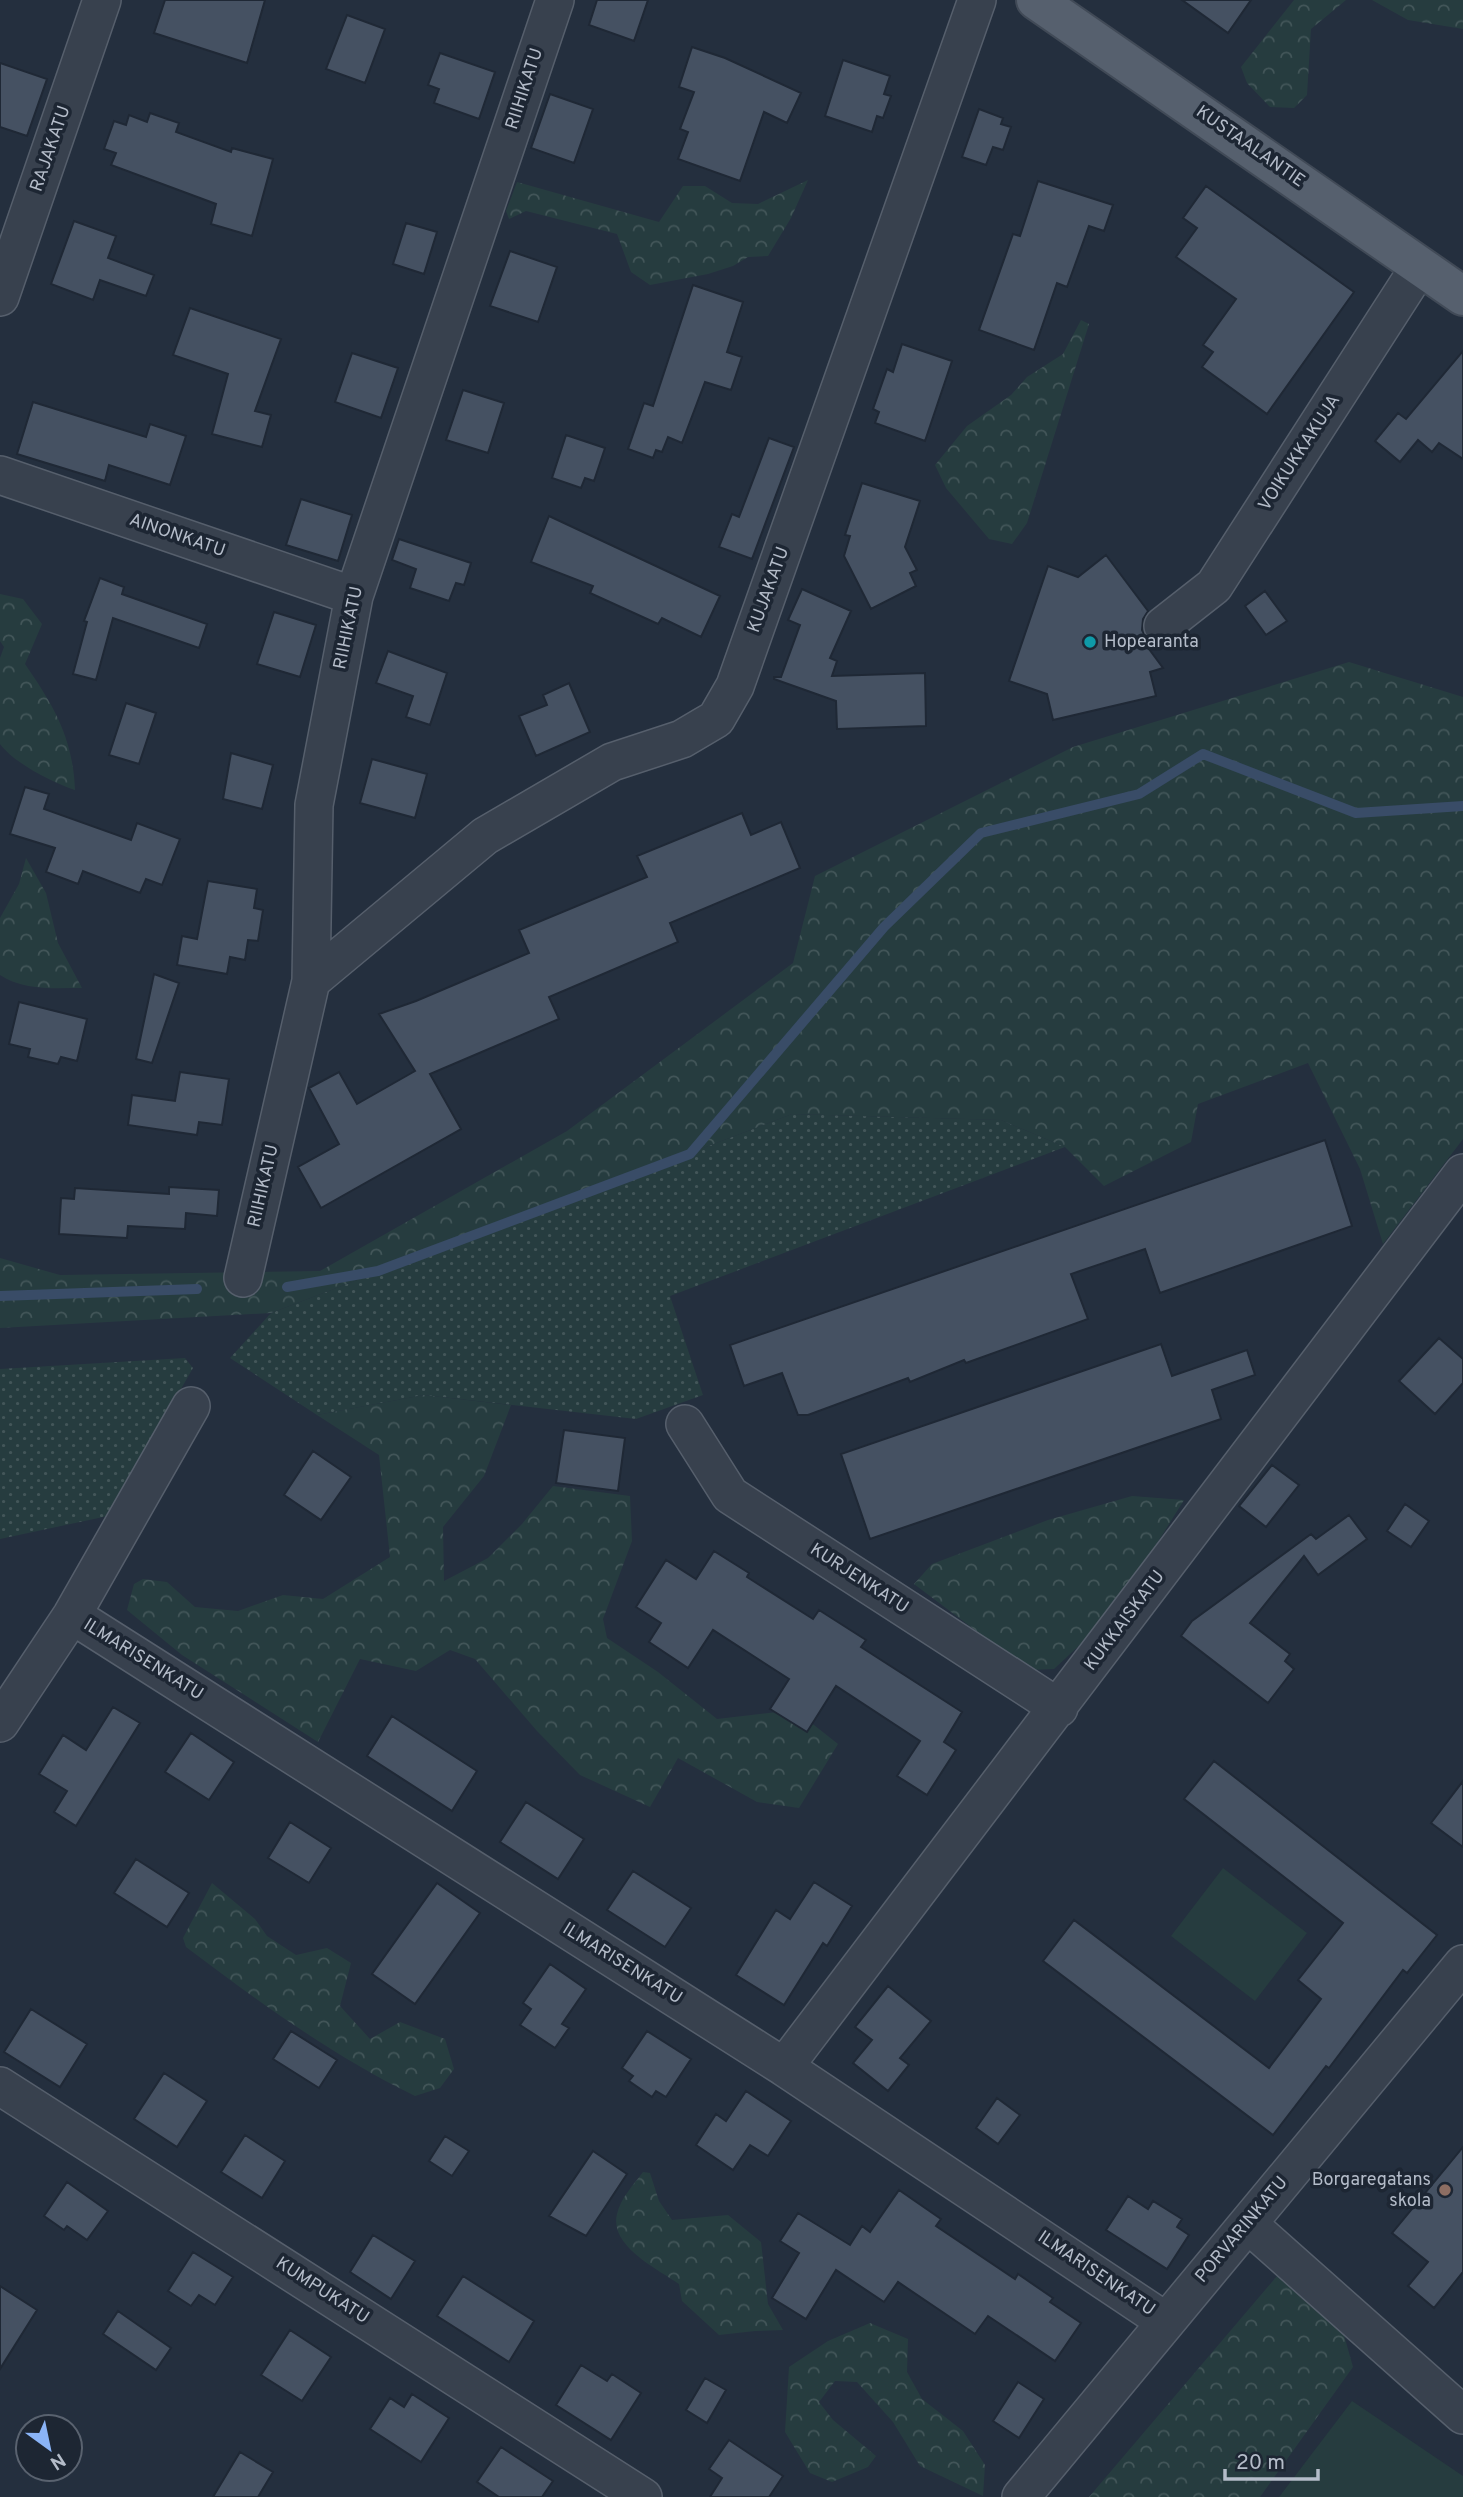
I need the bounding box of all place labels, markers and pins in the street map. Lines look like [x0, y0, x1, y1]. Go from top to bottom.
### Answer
place label: Hopearanta [1104, 631, 1199, 654]
marker: Hopearanta [1082, 634, 1098, 650]
place label: Borgaregatans skola [1312, 2169, 1431, 2213]
marker: Borgaregatans skola [1437, 2182, 1453, 2198]

